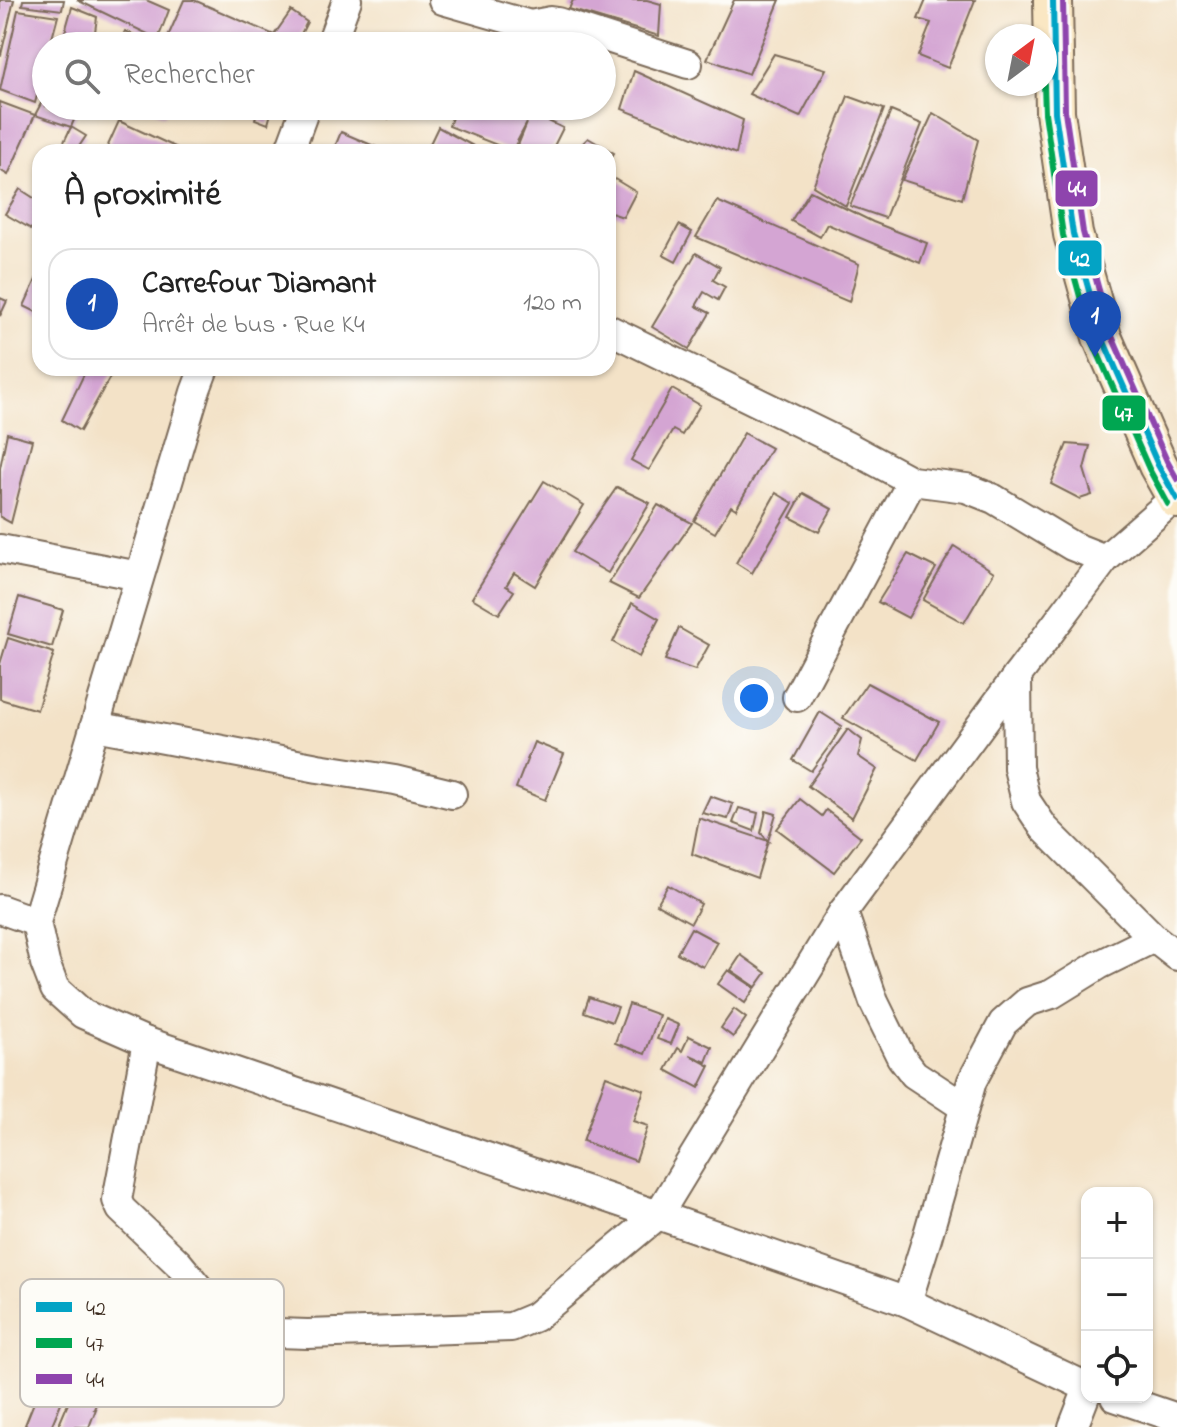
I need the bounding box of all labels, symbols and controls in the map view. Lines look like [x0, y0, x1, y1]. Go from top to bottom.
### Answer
north arrow [985, 24, 1057, 96]
search box [32, 32, 616, 120]
icon: search [60, 54, 104, 98]
text: Rechercher [124, 54, 255, 98]
line badge: 44 [1054, 169, 1099, 208]
text: À proximité [64, 171, 221, 221]
text: 44 [1068, 175, 1087, 207]
line badge: 42 [1057, 239, 1103, 277]
text: 42 [1070, 245, 1090, 277]
text: Carrefour Diamant [142, 263, 376, 307]
text: 1 [88, 285, 96, 323]
text: 120 m [523, 285, 582, 323]
pin: 1 [1069, 291, 1121, 357]
text: Arrêt de bus · Rue K4 [142, 307, 365, 345]
line badge: 47 [1101, 394, 1147, 432]
text: 47 [1115, 400, 1134, 432]
your location [734, 678, 774, 718]
map controls [1081, 1187, 1153, 1403]
button: + [1081, 1187, 1153, 1259]
button: − [1081, 1259, 1153, 1331]
legend [20, 1279, 284, 1407]
text: 42 [86, 1294, 106, 1326]
text: 47 [86, 1330, 104, 1362]
button: locate [1081, 1331, 1153, 1403]
text: 44 [86, 1366, 104, 1398]

